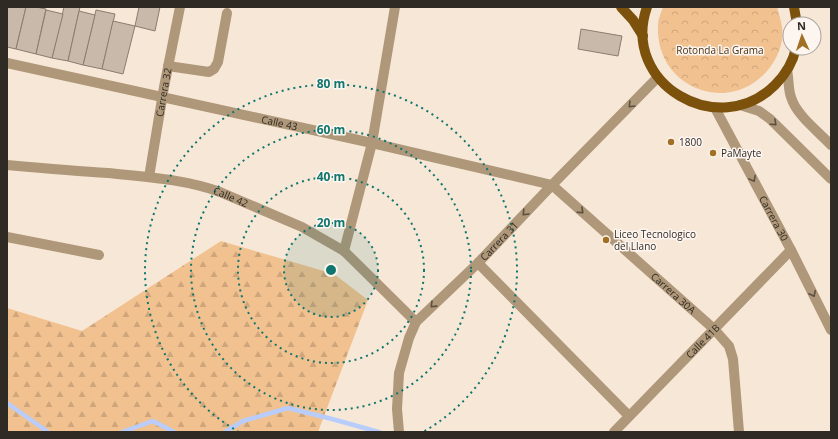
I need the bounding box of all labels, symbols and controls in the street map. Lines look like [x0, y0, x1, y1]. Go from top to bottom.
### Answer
north arrow [782, 16, 822, 56]
text: N [797, 18, 806, 33]
park label: Rotonda La Grama [676, 43, 764, 57]
street label: Carrera 32 [152, 66, 175, 118]
text: 80 m [317, 75, 345, 92]
one-way arrow [628, 100, 636, 108]
street label: Calle 43 [260, 112, 299, 134]
one-way arrow [769, 118, 777, 126]
text: 60 m [317, 121, 345, 138]
place label: 1800 [679, 135, 702, 149]
marker: 1800 [666, 137, 676, 147]
place label: PaMayte [721, 146, 762, 160]
marker: PaMayte [708, 148, 718, 158]
text: 40 m [317, 168, 345, 185]
one-way arrow [748, 175, 756, 182]
street label: Calle 42 [212, 183, 251, 210]
street label: Carrera 30 [756, 193, 792, 244]
one-way arrow [576, 206, 583, 213]
one-way arrow [522, 208, 530, 216]
text: 20 m [317, 214, 345, 231]
street label: Carrera 31 [477, 218, 521, 264]
place label: Liceo Tecnologico del Llano [614, 227, 696, 253]
marker: Liceo Tecnologico del Llano [601, 235, 611, 245]
centre of rings [324, 263, 338, 277]
street label: Carrera 30A [648, 269, 699, 317]
one-way arrow [808, 290, 816, 298]
one-way arrow [430, 301, 438, 308]
street label: Calle 41B [683, 321, 723, 361]

